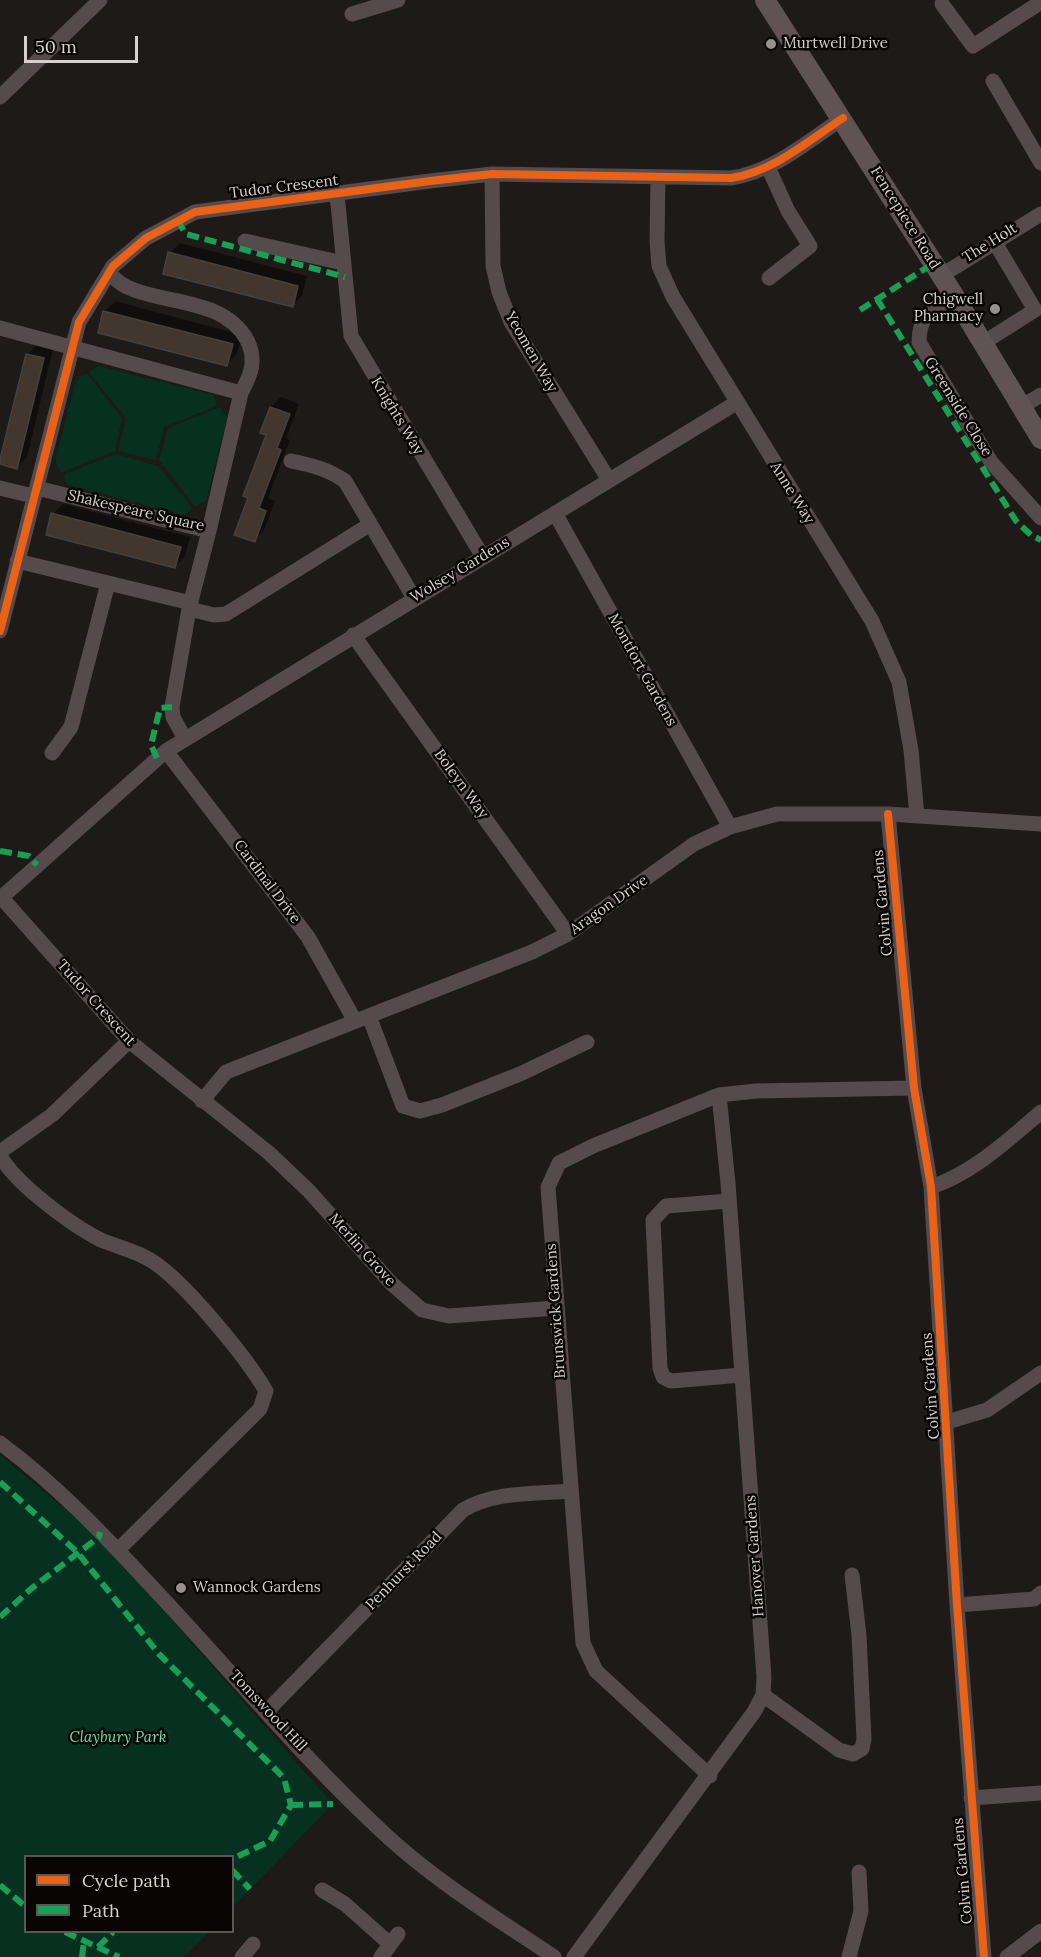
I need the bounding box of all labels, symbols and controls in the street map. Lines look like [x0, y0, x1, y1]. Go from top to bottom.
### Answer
scale bar [27, 24, 141, 62]
text: 50 m [35, 35, 77, 58]
place label: Murtwell Drive [783, 35, 888, 53]
marker: Murtwell Drive [764, 37, 778, 51]
street label: Fencepiece Road [866, 164, 944, 272]
street label: Tudor Crescent [229, 171, 339, 203]
street label: The Holt [959, 219, 1021, 267]
place label: Chigwell Pharmacy [914, 291, 983, 326]
marker: Chigwell Pharmacy [988, 302, 1002, 316]
street label: Yeomen Way [501, 309, 561, 395]
street label: Greenside Close [920, 354, 996, 460]
street label: Knights Way [367, 374, 427, 458]
street label: Anne Way [766, 459, 818, 527]
street label: Shakespeare Square [66, 486, 206, 536]
street label: Wolsey Gardens [407, 533, 513, 607]
street label: Montfort Gardens [604, 611, 680, 729]
street label: Boleyn Way [430, 746, 492, 822]
street label: Cardinal Drive [230, 837, 304, 927]
street label: Colvin Gardens [869, 849, 897, 957]
street label: Aragon Drive [567, 872, 651, 938]
street label: Tudor Crescent [53, 956, 139, 1050]
street label: Merlin Grove [325, 1210, 399, 1290]
street label: Brunswick Gardens [542, 1243, 570, 1379]
street label: Colvin Gardens [918, 1332, 944, 1440]
street label: Hanover Gardens [742, 1495, 768, 1617]
street label: Penhurst Road [362, 1528, 446, 1614]
place label: Wannock Gardens [193, 1579, 321, 1597]
marker: Wannock Gardens [174, 1581, 188, 1595]
street label: Tomswood Hill [226, 1667, 310, 1755]
park label: Claybury Park [69, 1729, 167, 1747]
street label: Colvin Gardens [949, 1817, 977, 1925]
legend [24, 1855, 234, 1933]
text: Cycle path [82, 1869, 171, 1892]
text: Path [82, 1899, 120, 1922]

